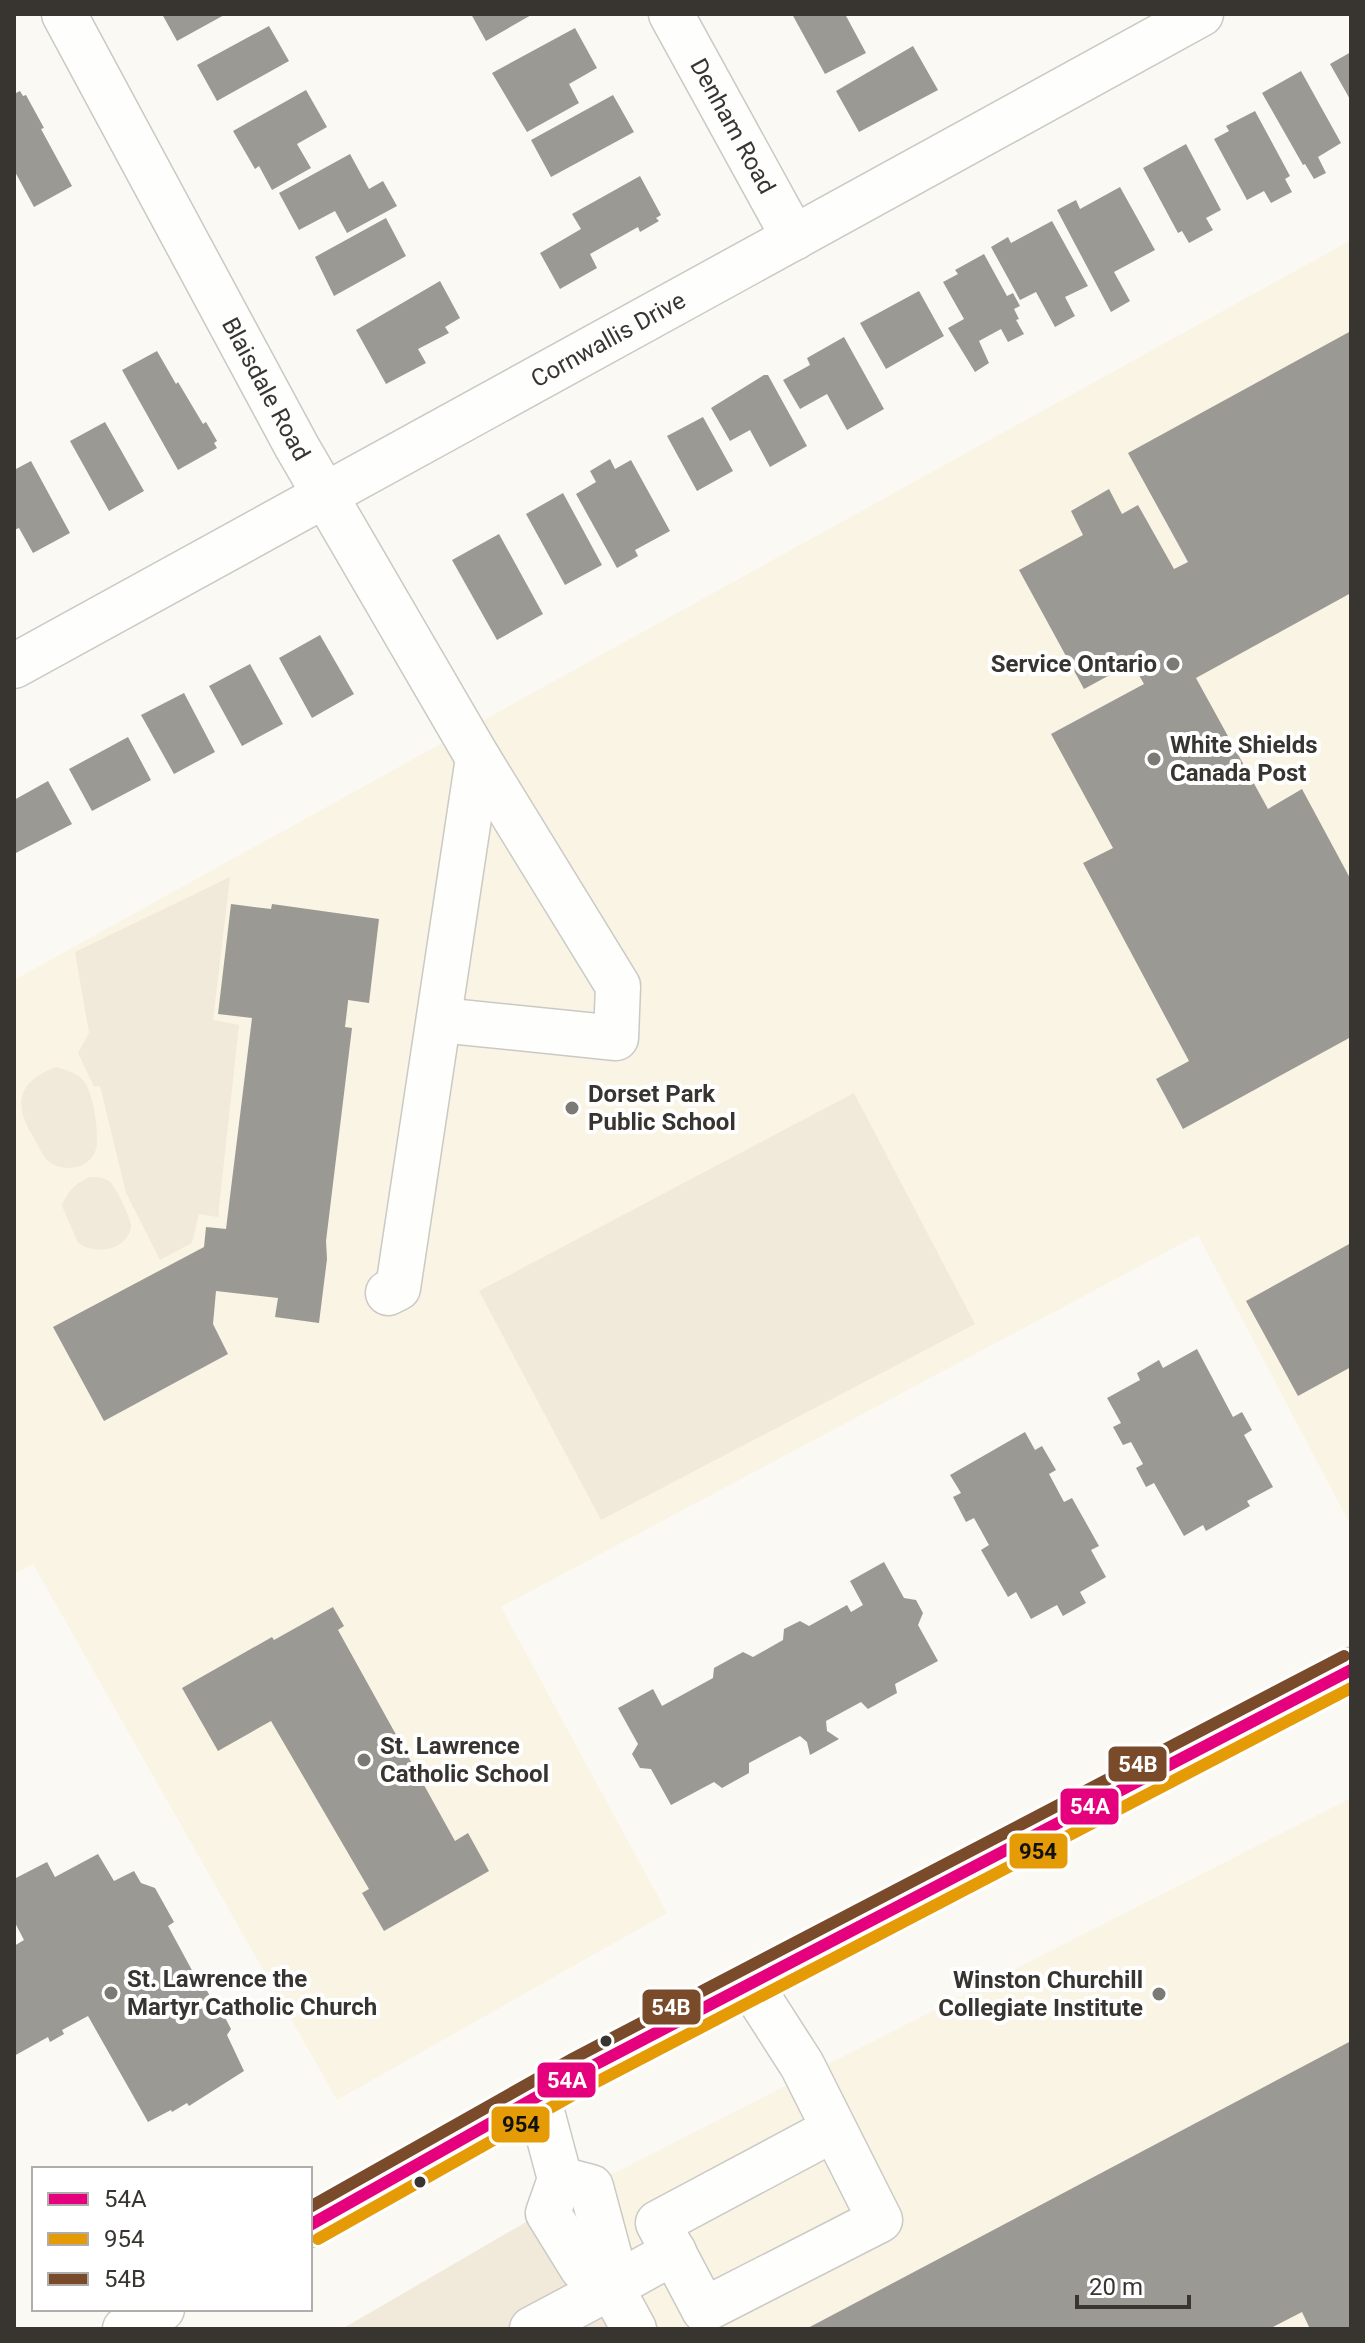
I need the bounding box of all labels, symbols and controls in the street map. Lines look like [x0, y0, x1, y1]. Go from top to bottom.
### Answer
street label: Denham Road [684, 54, 781, 199]
street label: Cornwallis Drive [526, 286, 690, 393]
street label: Blaisdale Road [216, 313, 316, 466]
place label: Service Ontario [991, 650, 1157, 678]
marker: Service Ontario [1164, 655, 1182, 673]
place label: White Shields Canada Post [1170, 731, 1318, 787]
marker: White Shields Canada Post [1145, 750, 1163, 768]
place label: Dorset Park Public School [588, 1080, 736, 1136]
marker: Dorset Park Public School [563, 1099, 581, 1117]
place label: St. Lawrence Catholic School [380, 1732, 549, 1788]
line badge: 54B [1107, 1745, 1168, 1783]
marker: St. Lawrence Catholic School [355, 1751, 373, 1769]
text: 54B [1118, 1752, 1158, 1777]
line badge: 54A [1059, 1787, 1120, 1826]
text: 54A [1070, 1794, 1110, 1819]
line badge: 954 [1008, 1832, 1069, 1870]
text: 954 [1019, 1839, 1057, 1864]
place label: St. Lawrence the Martyr Catholic Church [127, 1965, 377, 2021]
place label: Winston Churchill Collegiate Institute [938, 1966, 1143, 2022]
marker: St. Lawrence the Martyr Catholic Church [102, 1984, 120, 2002]
marker: Winston Churchill Collegiate Institute [1150, 1985, 1168, 2003]
line badge: 54B [641, 1988, 702, 2026]
text: 54B [651, 1995, 691, 2020]
unlabelled marker [598, 2033, 614, 2049]
line badge: 54A [536, 2061, 597, 2099]
text: 54A [547, 2068, 587, 2093]
line badge: 954 [490, 2105, 551, 2144]
text: 954 [502, 2112, 540, 2137]
legend [32, 2167, 312, 2311]
unlabelled marker [412, 2174, 428, 2190]
text: 54A [104, 2185, 147, 2213]
text: 954 [104, 2225, 144, 2253]
scale bar [1077, 2259, 1189, 2309]
text: 54B [104, 2265, 146, 2293]
text: 20 m [1089, 2273, 1143, 2301]

